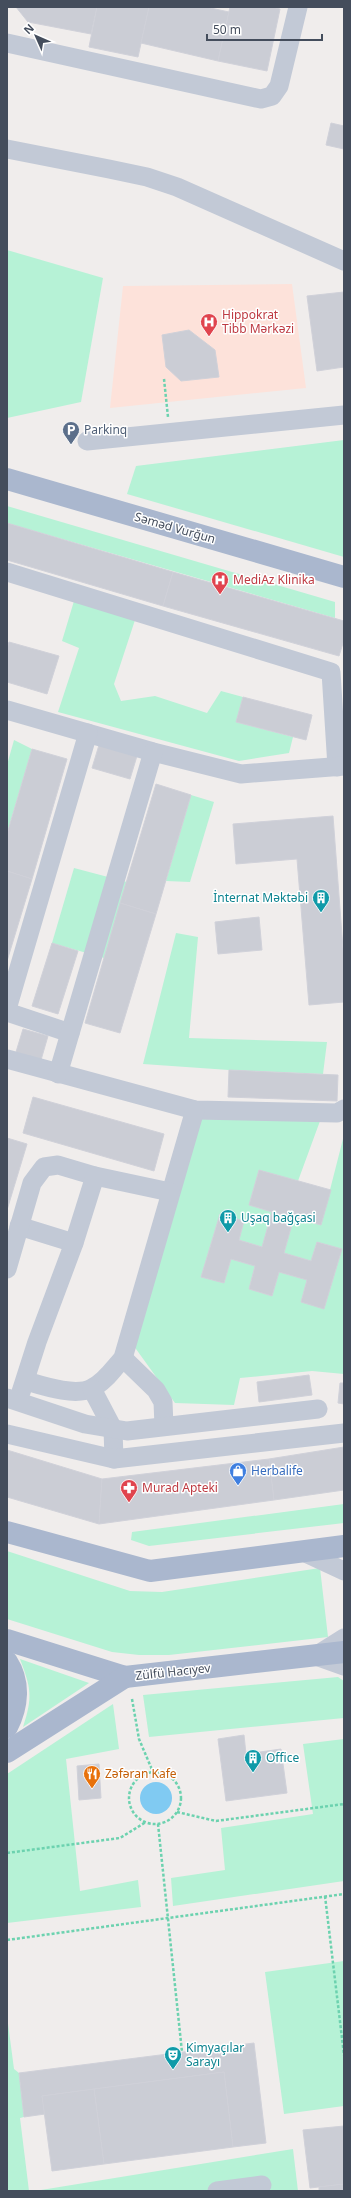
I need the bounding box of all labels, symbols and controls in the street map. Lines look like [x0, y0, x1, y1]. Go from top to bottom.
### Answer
north arrow [16, 16, 56, 56]
scale bar [207, 16, 322, 42]
text: N [20, 20, 37, 37]
text: 50 m [213, 21, 241, 38]
place label: Hippokrat Tibb Mərkəzi [222, 306, 294, 337]
hospital icon: Hippokrat Tibb Mərkəzi [199, 312, 219, 337]
parking icon: Parkinq [61, 420, 81, 445]
place label: Parkinq [84, 421, 127, 438]
street label: Səməd Vurğun [133, 508, 218, 547]
hospital icon: MediAz Klinika [210, 570, 230, 595]
place label: MediAz Klinika [233, 571, 315, 588]
building icon: İnternat Məktəbi [311, 888, 331, 913]
place label: İnternat Məktəbi [213, 889, 308, 906]
building icon: Uşaq bağçasi [218, 1208, 238, 1233]
place label: Uşaq bağçasi [241, 1209, 316, 1226]
shop icon: Herbalife [228, 1461, 248, 1486]
place label: Herbalife [251, 1462, 303, 1479]
pharmacy icon: Murad Apteki [119, 1478, 139, 1503]
place label: Murad Apteki [142, 1479, 218, 1496]
street label: Zülfü Hacıyev [135, 1659, 212, 1684]
building icon: Office [243, 1748, 263, 1773]
place label: Office [266, 1749, 299, 1766]
restaurant icon: Zәfәran Kafe [82, 1764, 102, 1789]
place label: Zәfәran Kafe [105, 1765, 177, 1782]
place label: Kimyaçılar Sarayı [186, 2039, 244, 2070]
theatre icon: Kimyaçılar Sarayı [163, 2045, 183, 2070]

